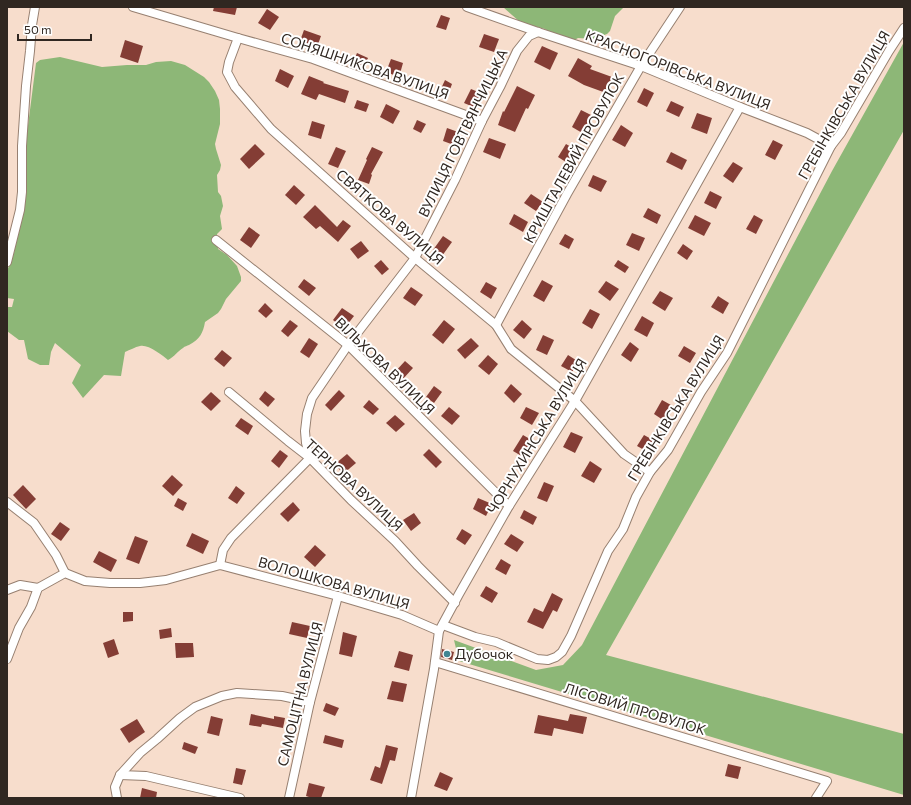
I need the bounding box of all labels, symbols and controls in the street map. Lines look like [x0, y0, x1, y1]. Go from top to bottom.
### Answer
scale bar [18, 16, 91, 42]
text: 50 m [24, 22, 52, 36]
street label: КРАСНОГОРІВСЬКА ВУЛИЦЯ [583, 26, 773, 113]
street label: ГРЕБІНКІВСЬКА ВУЛИЦЯ [794, 27, 893, 182]
street label: СОНЯШНИКОВА ВУЛИЦЯ [279, 29, 451, 102]
street label: ВУЛИЦЯ ГОВТВЯНЧИЦЬКА [414, 46, 511, 220]
street label: КРИШТАЛЕВИЙ ПРОВУЛОК [520, 70, 627, 246]
street label: СВЯТКОВА ВУЛИЦЯ [333, 165, 448, 268]
street label: ВІЛЬХОВА ВУЛИЦЯ [332, 314, 439, 418]
street label: ГРЕБІНКІВСЬКА ВУЛИЦЯ [624, 332, 728, 484]
street label: ЧОРНУХИНСЬКА ВУЛИЦЯ [483, 355, 590, 517]
street label: ТЕРНОВА ВУЛИЦЯ [302, 435, 407, 534]
street label: ВОЛОШКОВА ВУЛИЦЯ [256, 553, 412, 612]
street label: САМОЦІТНА ВУЛИЦЯ [273, 620, 326, 768]
place label: Дубочок [455, 645, 514, 662]
marker: Дубочок [442, 649, 452, 659]
street label: ЛІСОВИЙ ПРОВУЛОК [562, 679, 708, 738]

